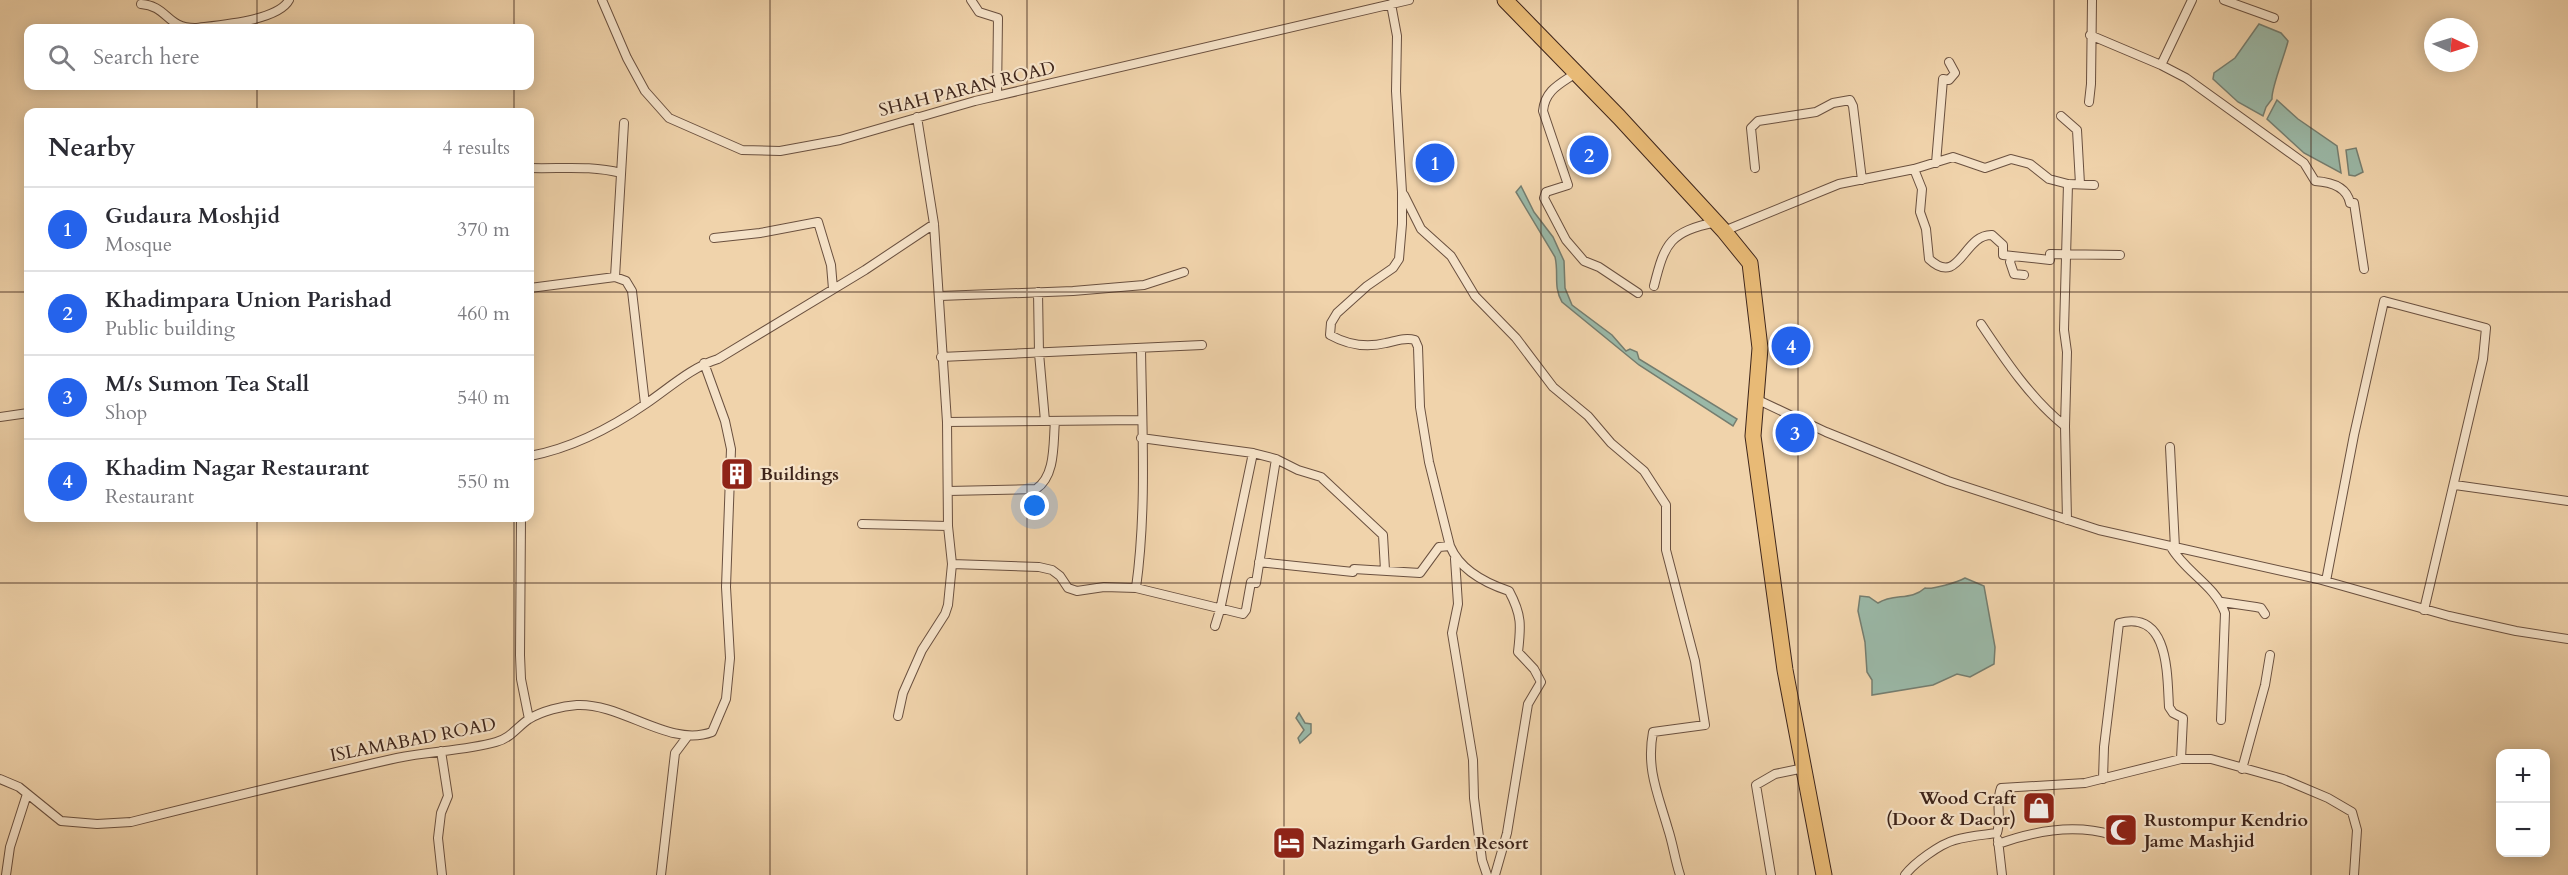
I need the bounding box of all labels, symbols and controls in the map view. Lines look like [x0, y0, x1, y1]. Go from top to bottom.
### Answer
north arrow [2424, 18, 2478, 72]
search box [24, 24, 534, 90]
icon: search [45, 41, 78, 74]
text: Search here [93, 42, 200, 72]
street label: SHAH PARAN ROAD [876, 55, 1058, 123]
text: Nearby [48, 130, 136, 165]
pin: 2 [1570, 132, 1608, 178]
text: 4 results [442, 134, 510, 161]
pin: 1 [1416, 140, 1454, 186]
text: Gudaura Moshjid [105, 201, 280, 231]
text: 1 [62, 216, 73, 243]
text: 370 m [457, 216, 510, 243]
text: Mosque [105, 231, 172, 258]
text: Khadimpara Union Parishad [105, 285, 392, 315]
text: 2 [62, 300, 73, 327]
text: 460 m [457, 300, 510, 327]
text: Public building [105, 315, 235, 342]
pin: 4 [1772, 324, 1810, 368]
text: M/s Sumon Tea Stall [105, 369, 309, 399]
text: 3 [62, 384, 73, 411]
text: 540 m [457, 384, 510, 411]
text: Shop [105, 399, 147, 426]
pin: 3 [1776, 410, 1814, 456]
text: Khadim Nagar Restaurant [105, 453, 369, 483]
building icon: Buildings [719, 456, 755, 492]
place label: Buildings [760, 462, 839, 487]
text: 4 [62, 468, 73, 495]
text: 550 m [457, 468, 510, 495]
text: Restaurant [105, 483, 194, 510]
your location [1020, 491, 1049, 520]
street label: ISLAMABAD ROAD [328, 712, 498, 768]
map controls [2496, 749, 2550, 857]
button: + [2496, 749, 2550, 803]
place label: Wood Craft (Door & Dacor) [1886, 786, 2017, 832]
shop icon: Wood Craft (Door & Dacor) [2021, 790, 2057, 826]
button: − [2496, 803, 2550, 857]
place label: Rustompur Kendrio Jame Mashjid [2141, 808, 2308, 854]
mosque icon: Rustompur Kendrio Jame Mashjid [2103, 812, 2139, 848]
hotel icon: Nazimgarh Garden Resort [1271, 825, 1307, 861]
place label: Nazimgarh Garden Resort [1312, 831, 1529, 856]

